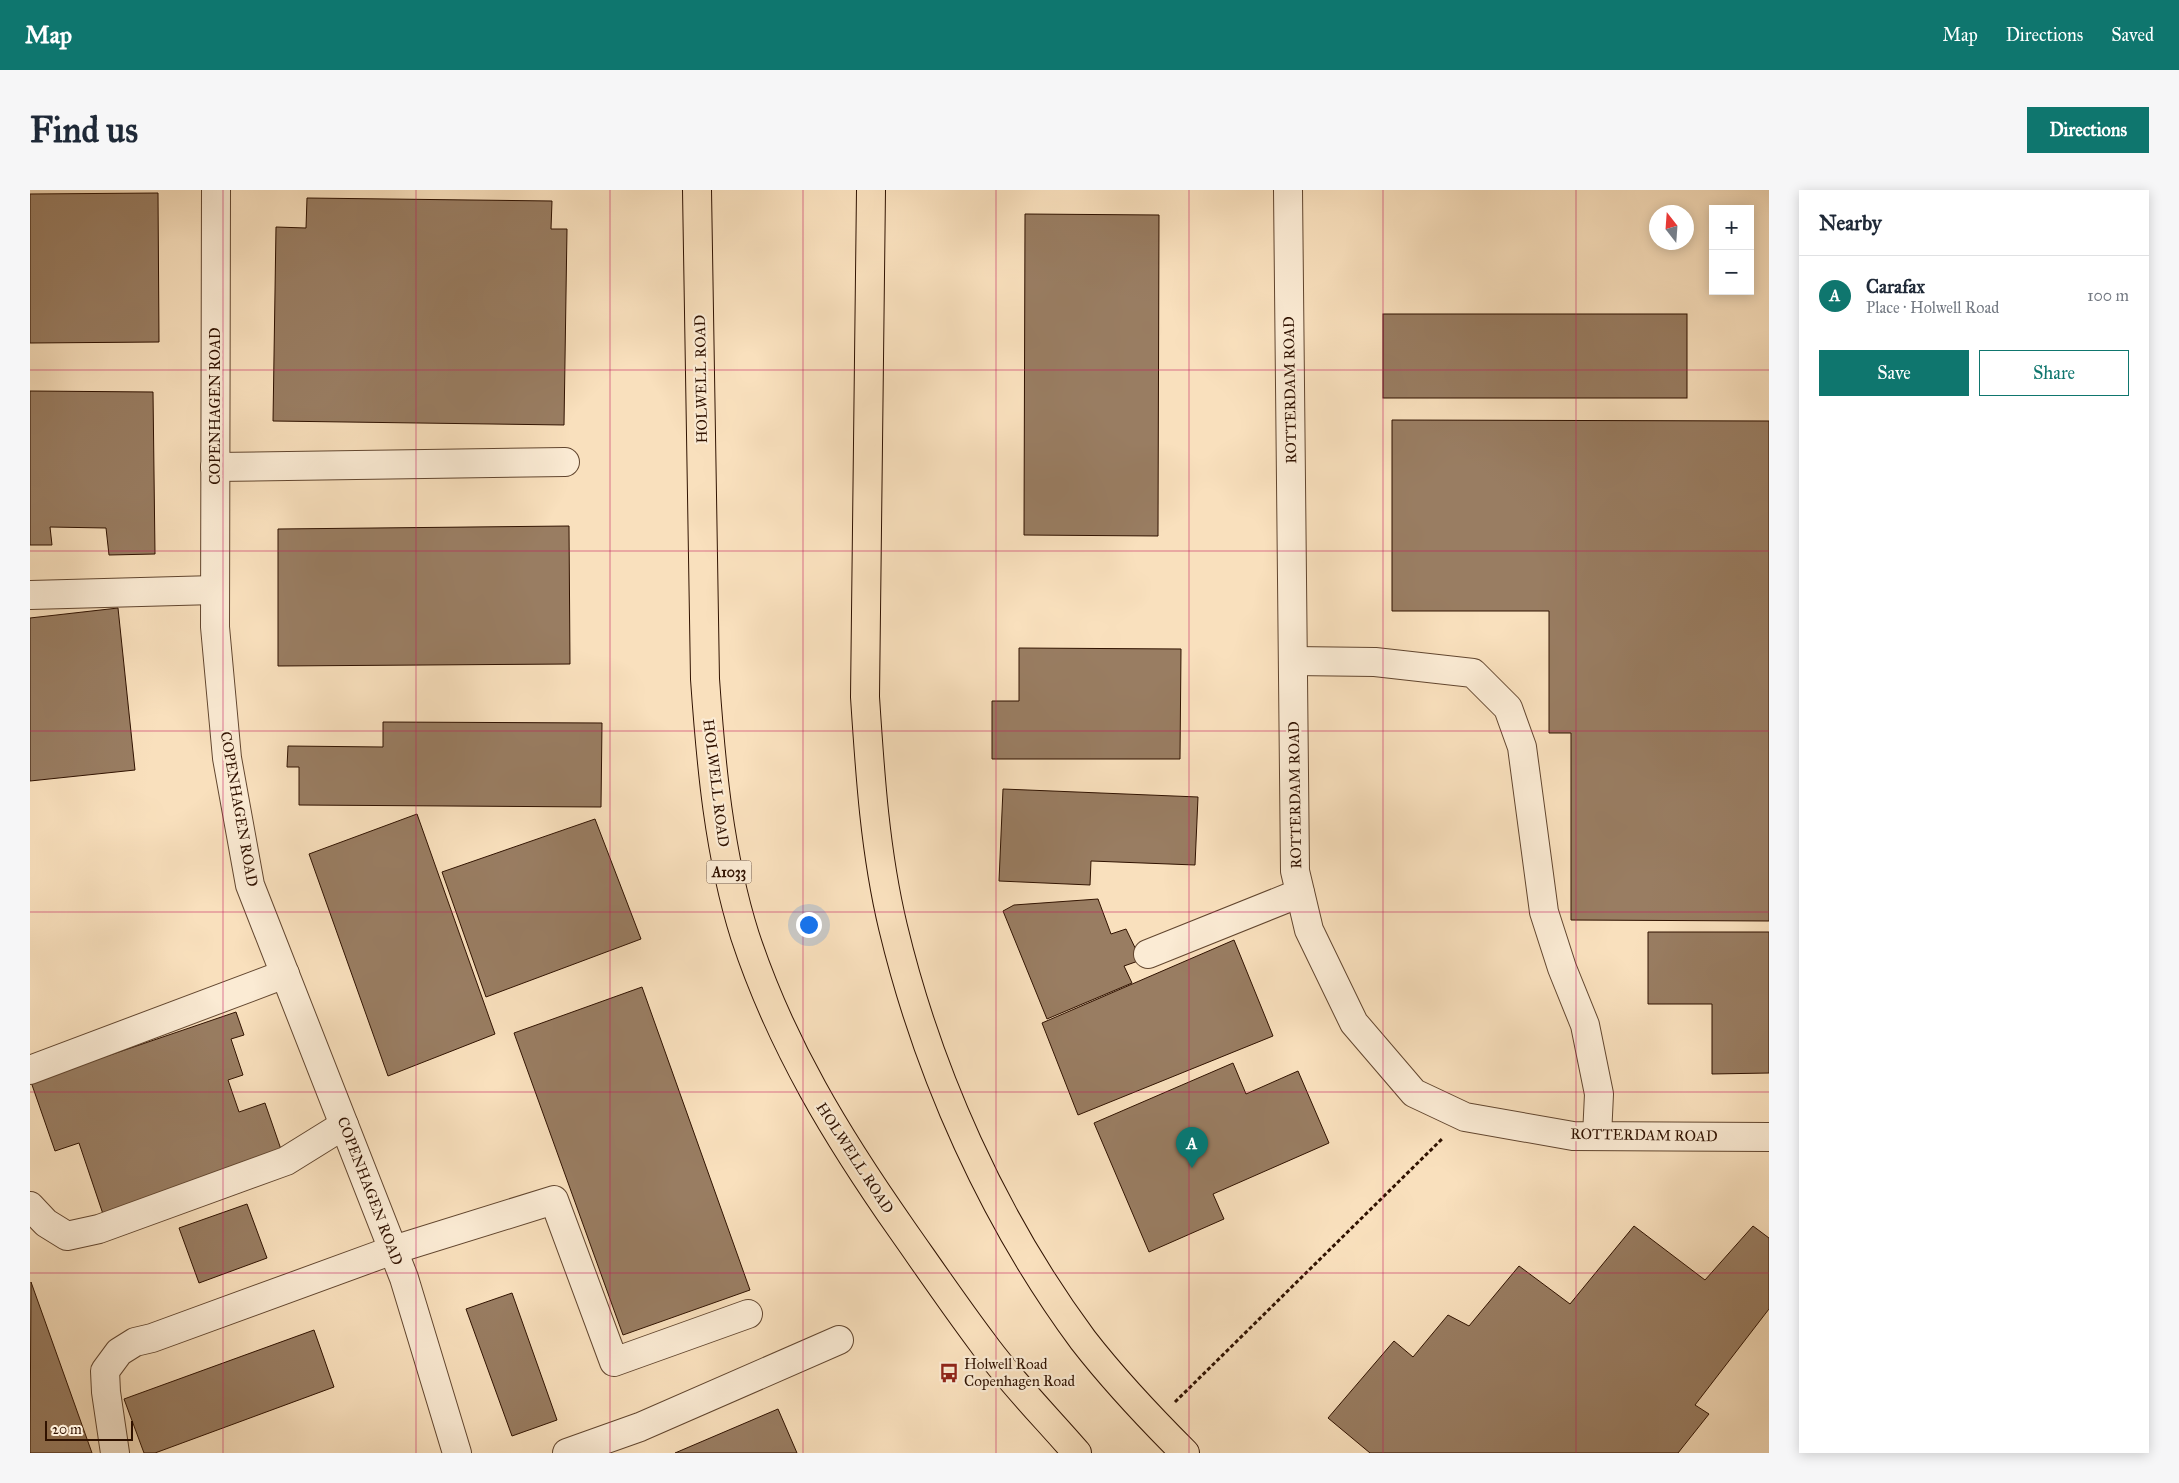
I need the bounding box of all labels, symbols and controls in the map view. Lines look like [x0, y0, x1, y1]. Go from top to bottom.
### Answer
text: Map [25, 20, 72, 50]
text: Map [1942, 24, 1978, 46]
text: Directions [2006, 24, 2083, 46]
text: Saved [2111, 24, 2154, 46]
button: Directions [2027, 107, 2149, 153]
text: Find us [30, 109, 138, 152]
north arrow [1649, 205, 1694, 250]
map controls [1709, 205, 1754, 295]
button: + [1709, 205, 1754, 250]
text: Nearby [1819, 210, 1882, 236]
button: − [1709, 250, 1754, 295]
text: Carafax [1866, 275, 1925, 298]
text: A [1830, 286, 1840, 305]
text: 100 m [2087, 286, 2129, 305]
text: Place · Holwell Road [1866, 298, 1999, 317]
street label: HOLWELL ROAD [691, 314, 711, 443]
street label: ROTTERDAM ROAD [1280, 316, 1300, 464]
street label: COPENHAGEN ROAD [206, 327, 224, 485]
button: Save [1819, 350, 1969, 396]
button: Share [1979, 350, 2129, 396]
street label: HOLWELL ROAD [699, 718, 733, 848]
street label: ROTTERDAM ROAD [1285, 721, 1305, 869]
street label: COPENHAGEN ROAD [216, 730, 262, 888]
road number: A1033 [706, 860, 752, 884]
your location [796, 912, 822, 938]
street label: HOLWELL ROAD [812, 1099, 898, 1217]
street label: COPENHAGEN ROAD [333, 1114, 407, 1268]
street label: ROTTERDAM ROAD [1570, 1125, 1718, 1145]
pin: A [1176, 1127, 1208, 1168]
place label: Holwell Road Copenhagen Road [964, 1355, 1075, 1390]
bus stop icon: Holwell Road Copenhagen Road [938, 1362, 960, 1384]
scale bar [45, 1418, 132, 1441]
text: 20 m [52, 1421, 82, 1438]

